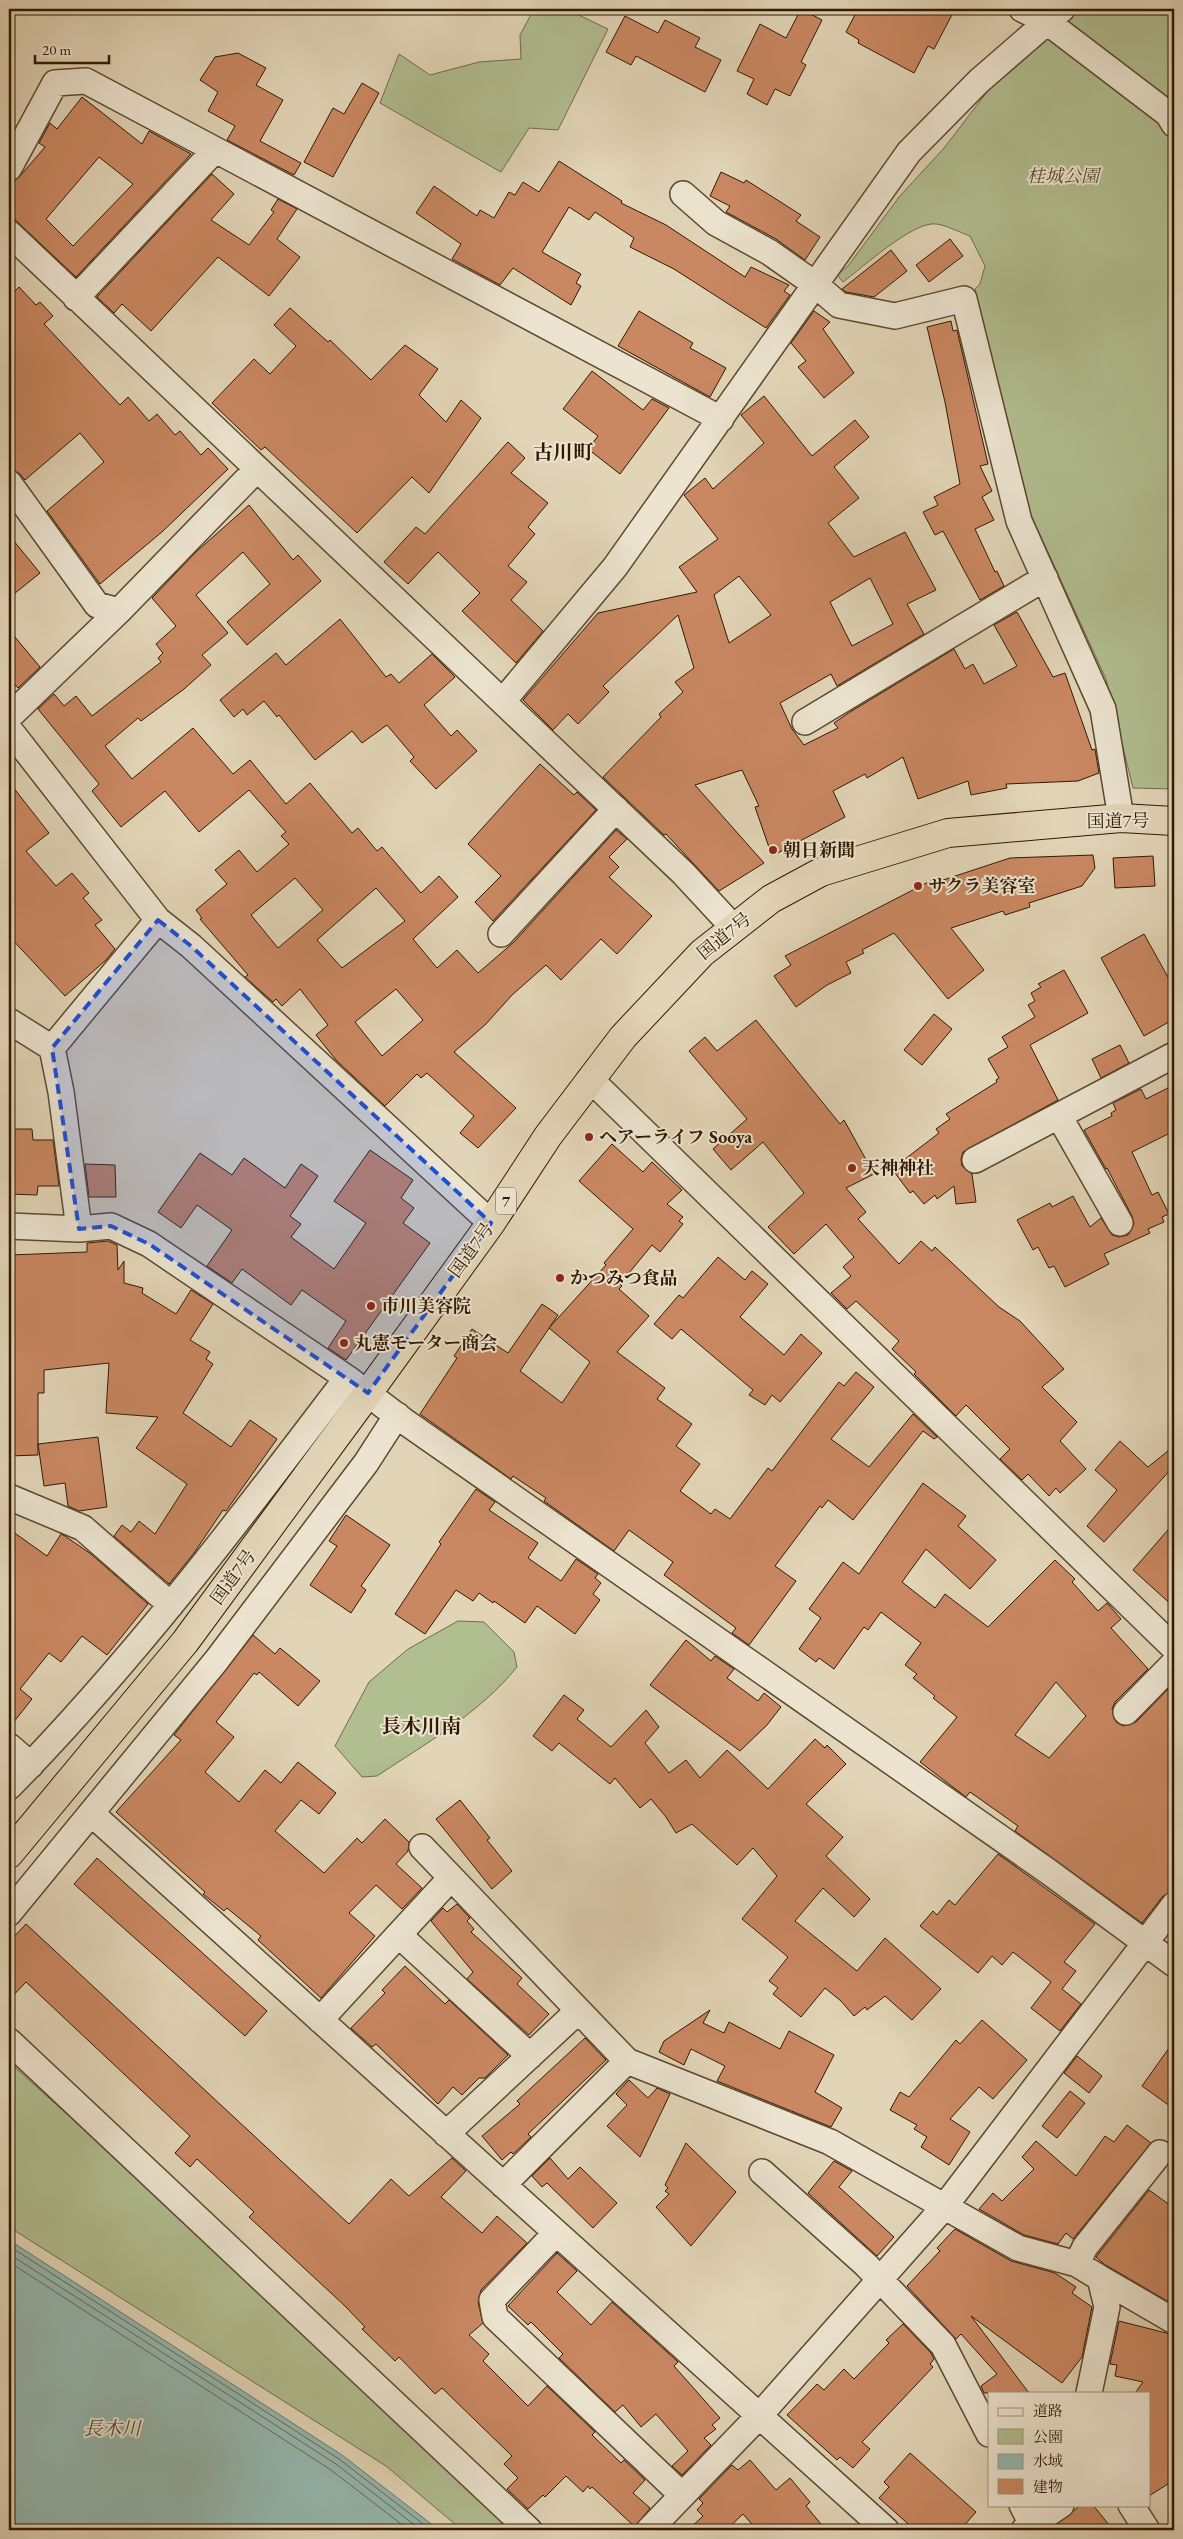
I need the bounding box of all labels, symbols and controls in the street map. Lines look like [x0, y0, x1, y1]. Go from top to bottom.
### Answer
scale bar [35, 32, 109, 64]
text: 20 m [42, 40, 71, 59]
park label: 桂城公園 [1027, 164, 1102, 187]
district label: 古川町 [533, 439, 594, 465]
street label: 国道7号 [1086, 808, 1150, 833]
place label: 朝日新聞 [783, 838, 855, 861]
marker: 朝日新聞 [767, 844, 779, 856]
place label: サクラ美容室 [928, 874, 1035, 897]
marker: サクラ美容室 [912, 880, 924, 892]
street label: 国道7号 [692, 907, 755, 964]
place label: ヘアーライフ Sooya [599, 1125, 752, 1148]
marker: ヘアーライフ Sooya [583, 1131, 595, 1143]
place label: 天神神社 [862, 1156, 934, 1179]
marker: 天神神社 [846, 1162, 858, 1174]
road number: 7 [496, 1188, 516, 1214]
street label: 国道7号 [443, 1218, 498, 1282]
place label: かつみつ食品 [570, 1266, 678, 1289]
marker: かつみつ食品 [554, 1272, 566, 1284]
place label: 市川美容院 [381, 1294, 471, 1317]
marker: 市川美容院 [365, 1300, 377, 1312]
place label: 丸憲モーター商会 [354, 1331, 497, 1354]
marker: 丸憲モーター商会 [338, 1337, 350, 1349]
street label: 国道7号 [205, 1545, 260, 1609]
district label: 長木川南 [381, 1713, 461, 1739]
legend [988, 2392, 1150, 2506]
text: 道路 [1033, 2401, 1063, 2420]
water label: 長木川 [83, 2416, 142, 2441]
text: 公園 [1033, 2427, 1063, 2446]
text: 水域 [1033, 2451, 1063, 2470]
text: 建物 [1033, 2477, 1063, 2496]

